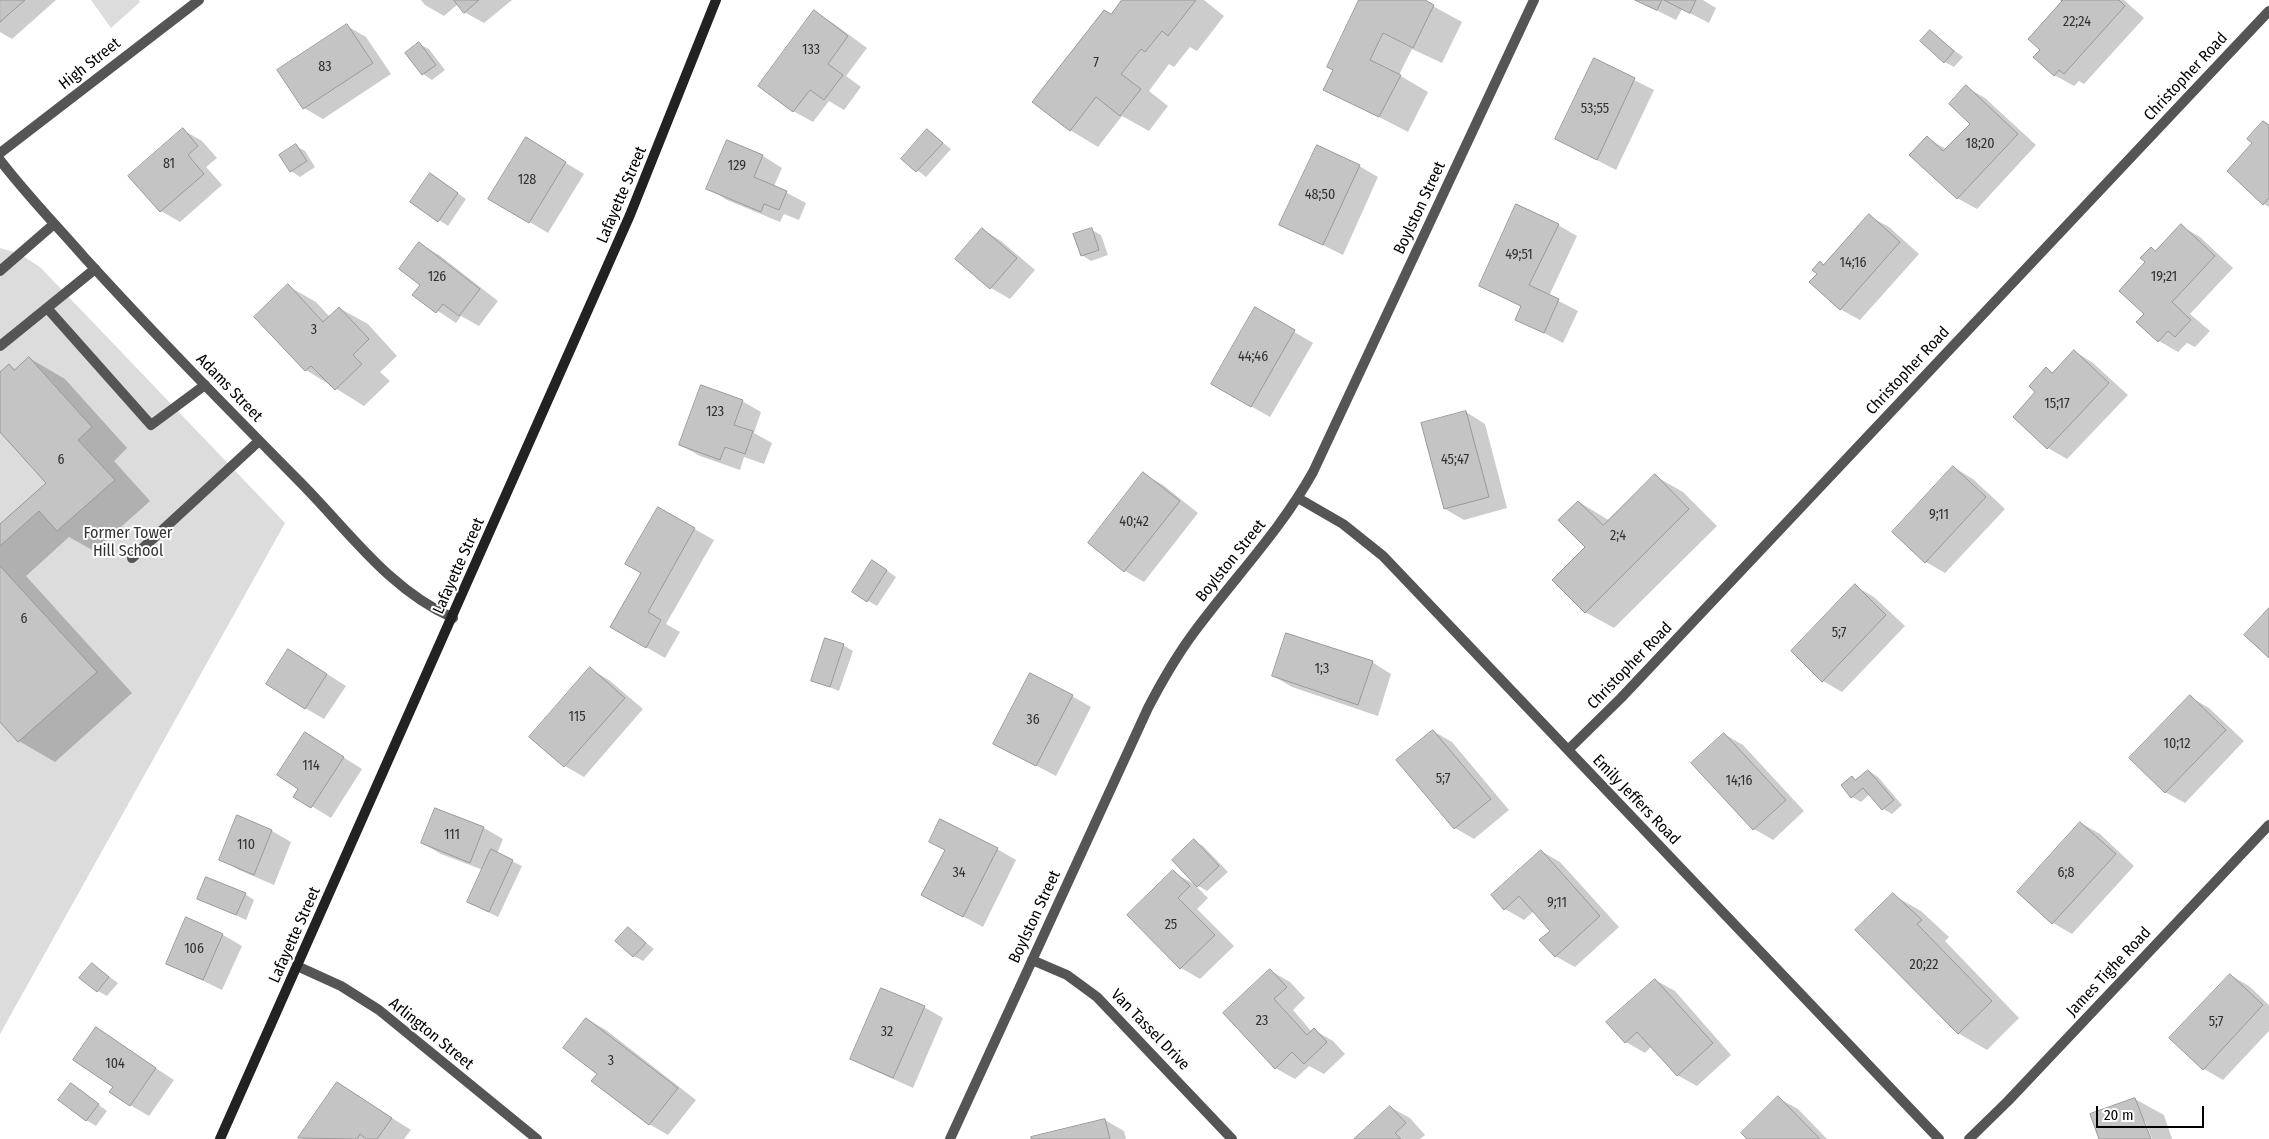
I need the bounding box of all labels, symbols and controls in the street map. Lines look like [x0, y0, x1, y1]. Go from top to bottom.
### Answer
house number: 22;24 [2063, 14, 2091, 30]
street label: Christopher Road [2140, 29, 2232, 125]
street label: High Street [55, 34, 125, 94]
house number: 133 [802, 42, 820, 58]
house number: 7 [1093, 55, 1099, 71]
house number: 83 [318, 59, 332, 75]
house number: 53;55 [1581, 101, 1609, 117]
house number: 18;20 [1966, 136, 1994, 152]
street label: Lafayette Street [593, 144, 651, 246]
house number: 81 [163, 156, 175, 172]
house number: 129 [728, 158, 746, 174]
street label: Boylston Street [1390, 159, 1450, 257]
house number: 128 [518, 172, 536, 188]
house number: 48;50 [1305, 187, 1335, 203]
house number: 49;51 [1505, 247, 1533, 263]
house number: 14;16 [1839, 255, 1867, 271]
house number: 126 [428, 269, 446, 285]
house number: 19;21 [2151, 269, 2177, 285]
house number: 3 [311, 322, 317, 338]
street label: Christopher Road [1862, 323, 1954, 419]
house number: 44;46 [1238, 349, 1268, 365]
street label: Adams Street [192, 350, 266, 426]
house number: 15;17 [2044, 396, 2070, 412]
house number: 123 [706, 404, 724, 420]
house number: 6 [58, 452, 64, 468]
house number: 45;47 [1441, 452, 1469, 468]
house number: 9;11 [1929, 507, 1949, 523]
house number: 40;42 [1119, 514, 1149, 530]
street label: Lafayette Street [429, 515, 489, 617]
street label: Boylston Street [1192, 516, 1270, 606]
park label: Former Tower Hill School [84, 524, 172, 562]
house number: 2;4 [1610, 528, 1626, 544]
house number: 6 [21, 611, 27, 627]
street label: Christopher Road [1584, 618, 1676, 714]
house number: 5;7 [1832, 625, 1846, 641]
house number: 1;3 [1315, 661, 1329, 677]
house number: 115 [568, 709, 586, 725]
house number: 36 [1026, 712, 1040, 728]
house number: 10;12 [2164, 736, 2190, 752]
street label: Emily Jeffers Road [1588, 751, 1684, 849]
house number: 114 [302, 758, 320, 774]
house number: 5;7 [1436, 771, 1450, 787]
house number: 14;16 [1725, 773, 1753, 789]
house number: 111 [444, 827, 460, 843]
house number: 110 [237, 837, 255, 853]
house number: 34 [952, 865, 966, 881]
house number: 6;8 [2058, 865, 2074, 881]
street label: Boylston Street [1005, 868, 1065, 966]
street label: Lafayette Street [265, 884, 325, 986]
house number: 9;11 [1547, 895, 1567, 911]
house number: 25 [1165, 917, 1177, 933]
street label: James Tighe Road [2063, 923, 2155, 1021]
house number: 106 [184, 941, 204, 957]
house number: 20;22 [1910, 957, 1938, 973]
street label: Van Tassel Drive [1107, 986, 1193, 1074]
street label: Arlington Street [385, 994, 477, 1074]
house number: 23 [1256, 1013, 1268, 1029]
house number: 5;7 [2209, 1014, 2223, 1030]
house number: 32 [881, 1024, 893, 1040]
house number: 3 [608, 1053, 614, 1069]
house number: 104 [105, 1056, 125, 1072]
scale bar [2099, 1096, 2206, 1128]
text: 20 m [2104, 1106, 2134, 1124]

